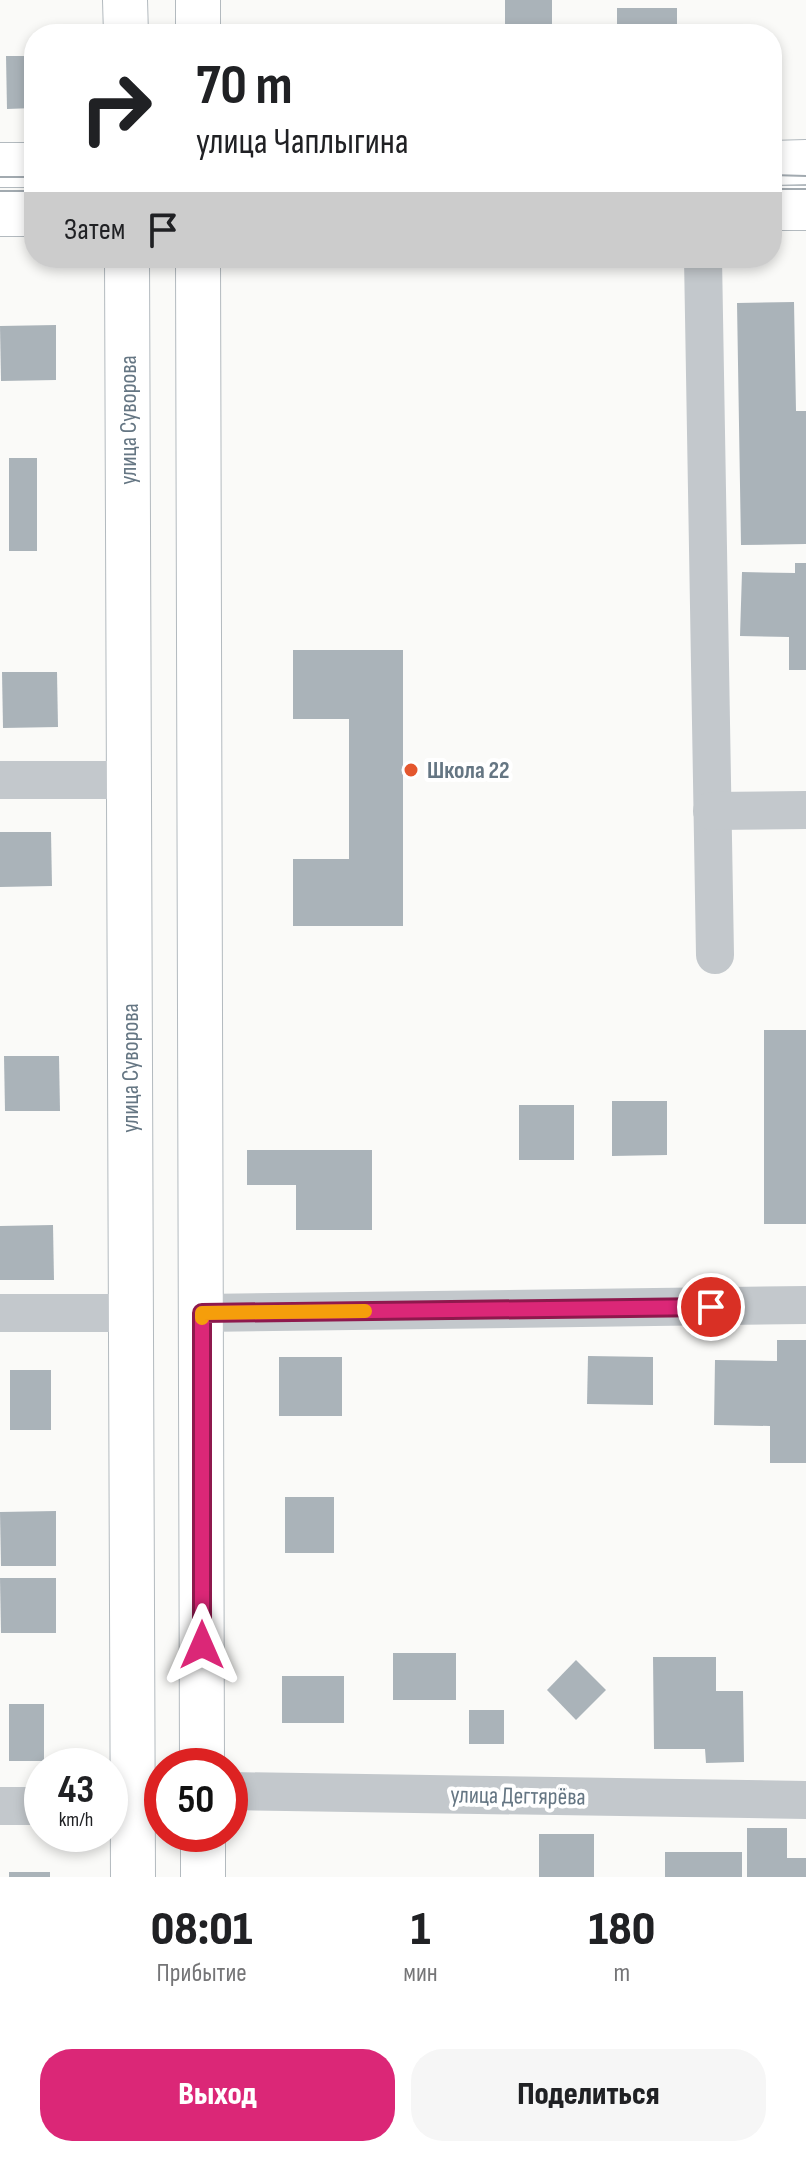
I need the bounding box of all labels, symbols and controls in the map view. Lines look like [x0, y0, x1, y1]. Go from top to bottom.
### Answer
text: 70 m [196, 53, 293, 120]
icon: right [64, 56, 168, 160]
text: улица Чаплыгина [196, 121, 409, 164]
icon: arrive [141, 208, 185, 252]
text: Затем [64, 212, 125, 248]
street label: улица Суворова [114, 355, 143, 485]
place label: Школа 22 [427, 756, 509, 785]
marker: Школа 22 [402, 761, 420, 779]
street label: улица Суворова [116, 1003, 145, 1133]
pin [677, 1273, 745, 1341]
icon: arrive [689, 1285, 733, 1329]
position arrow [160, 1603, 244, 1687]
speed limit sign: 50 [144, 1748, 248, 1852]
text: 43 [58, 1766, 94, 1814]
street label: улица Дегтярёва [450, 1780, 586, 1812]
text: km/h [59, 1808, 93, 1832]
text: 08:01 [151, 1901, 253, 1958]
text: 1 [411, 1901, 430, 1958]
text: 180 [589, 1901, 655, 1958]
text: Прибытие [157, 1958, 247, 1989]
text: мин [403, 1958, 438, 1989]
text: m [614, 1958, 630, 1989]
button: Выход [40, 2049, 395, 2141]
button: Поделиться [411, 2049, 766, 2141]

